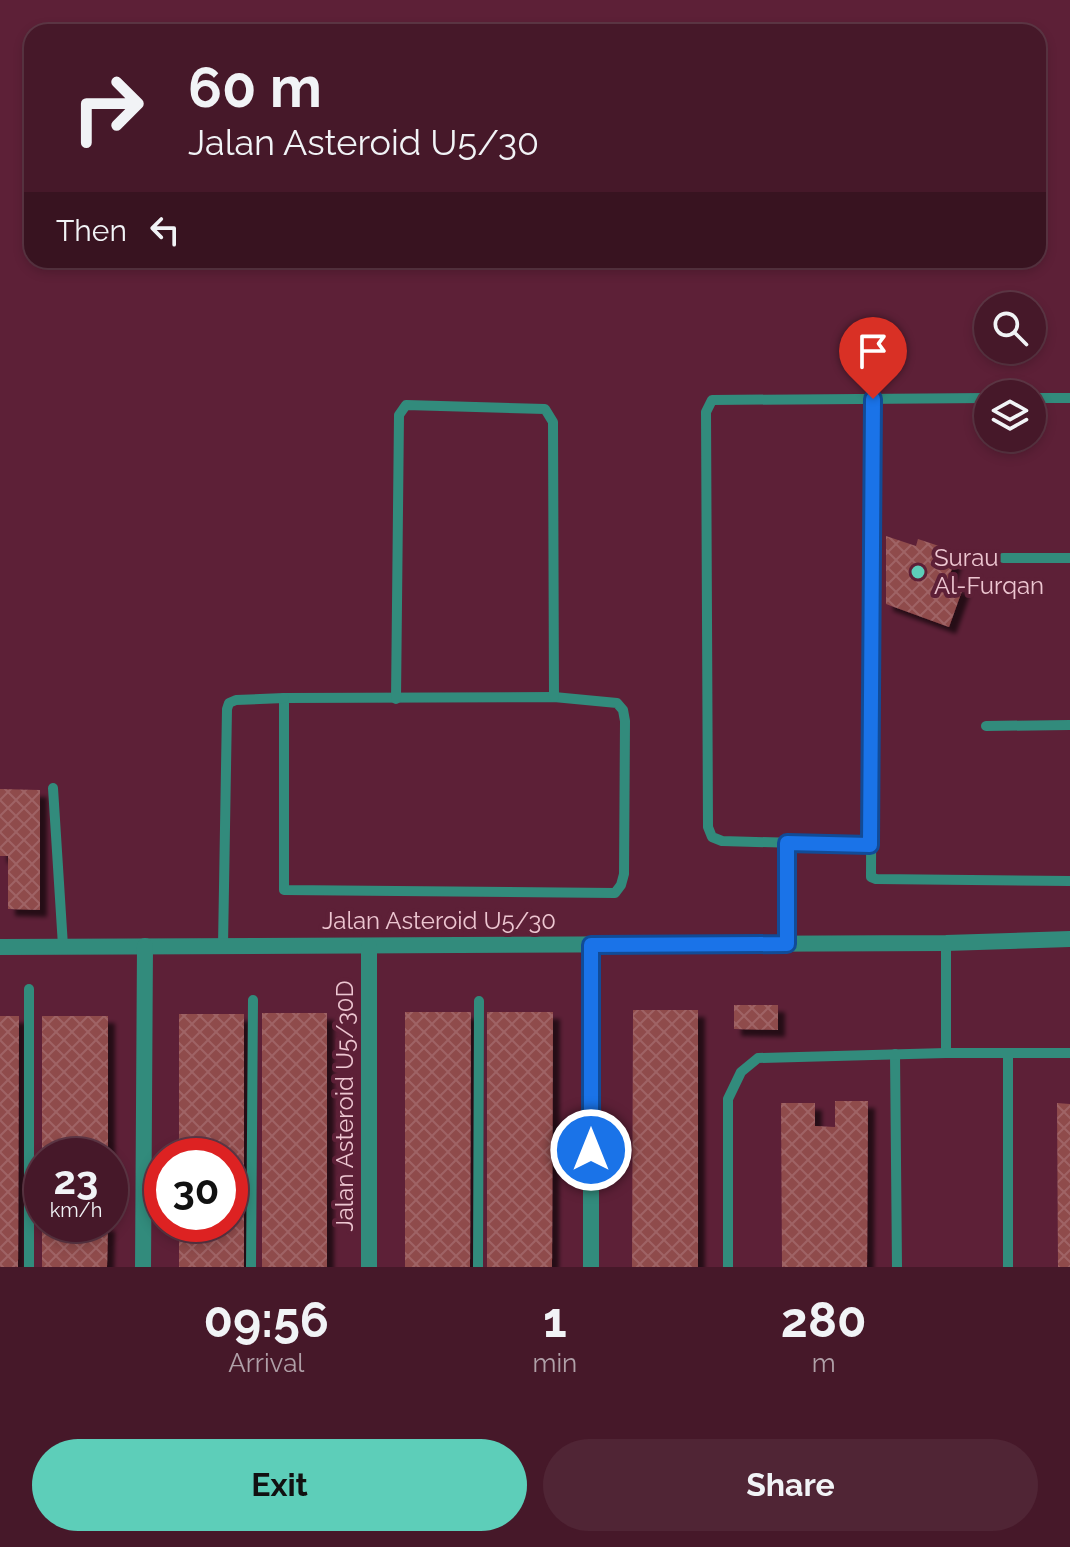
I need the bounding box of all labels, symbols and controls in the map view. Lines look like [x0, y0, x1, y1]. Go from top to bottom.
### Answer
text: 60 m [188, 54, 322, 120]
icon: right [56, 56, 160, 160]
text: Jalan Asteroid U5/30 [188, 121, 539, 163]
icon: left [143, 208, 187, 252]
text: Then [56, 213, 127, 248]
map controls [974, 292, 1046, 452]
button: search [974, 292, 1046, 364]
pin [839, 317, 907, 399]
icon: arrive [851, 329, 895, 373]
button: layers [974, 380, 1046, 452]
place label: Surau Al-Furqan [934, 543, 1044, 600]
marker: Surau Al-Furqan [909, 563, 927, 581]
street label: Jalan Asteroid U5/30 [322, 906, 556, 935]
street label: Jalan Asteroid U5/30D [330, 980, 359, 1232]
position arrow [549, 1108, 633, 1192]
speed limit sign: 30 [144, 1138, 248, 1242]
text: 23 [54, 1156, 98, 1203]
text: km/h [50, 1198, 102, 1222]
text: 09:56 [204, 1292, 329, 1348]
text: 1 [543, 1292, 567, 1348]
text: 280 [781, 1292, 866, 1348]
text: Arrival [228, 1348, 304, 1378]
text: min [533, 1348, 577, 1378]
text: m [812, 1348, 836, 1378]
button: Exit [32, 1439, 527, 1531]
button: Share [543, 1439, 1038, 1531]

